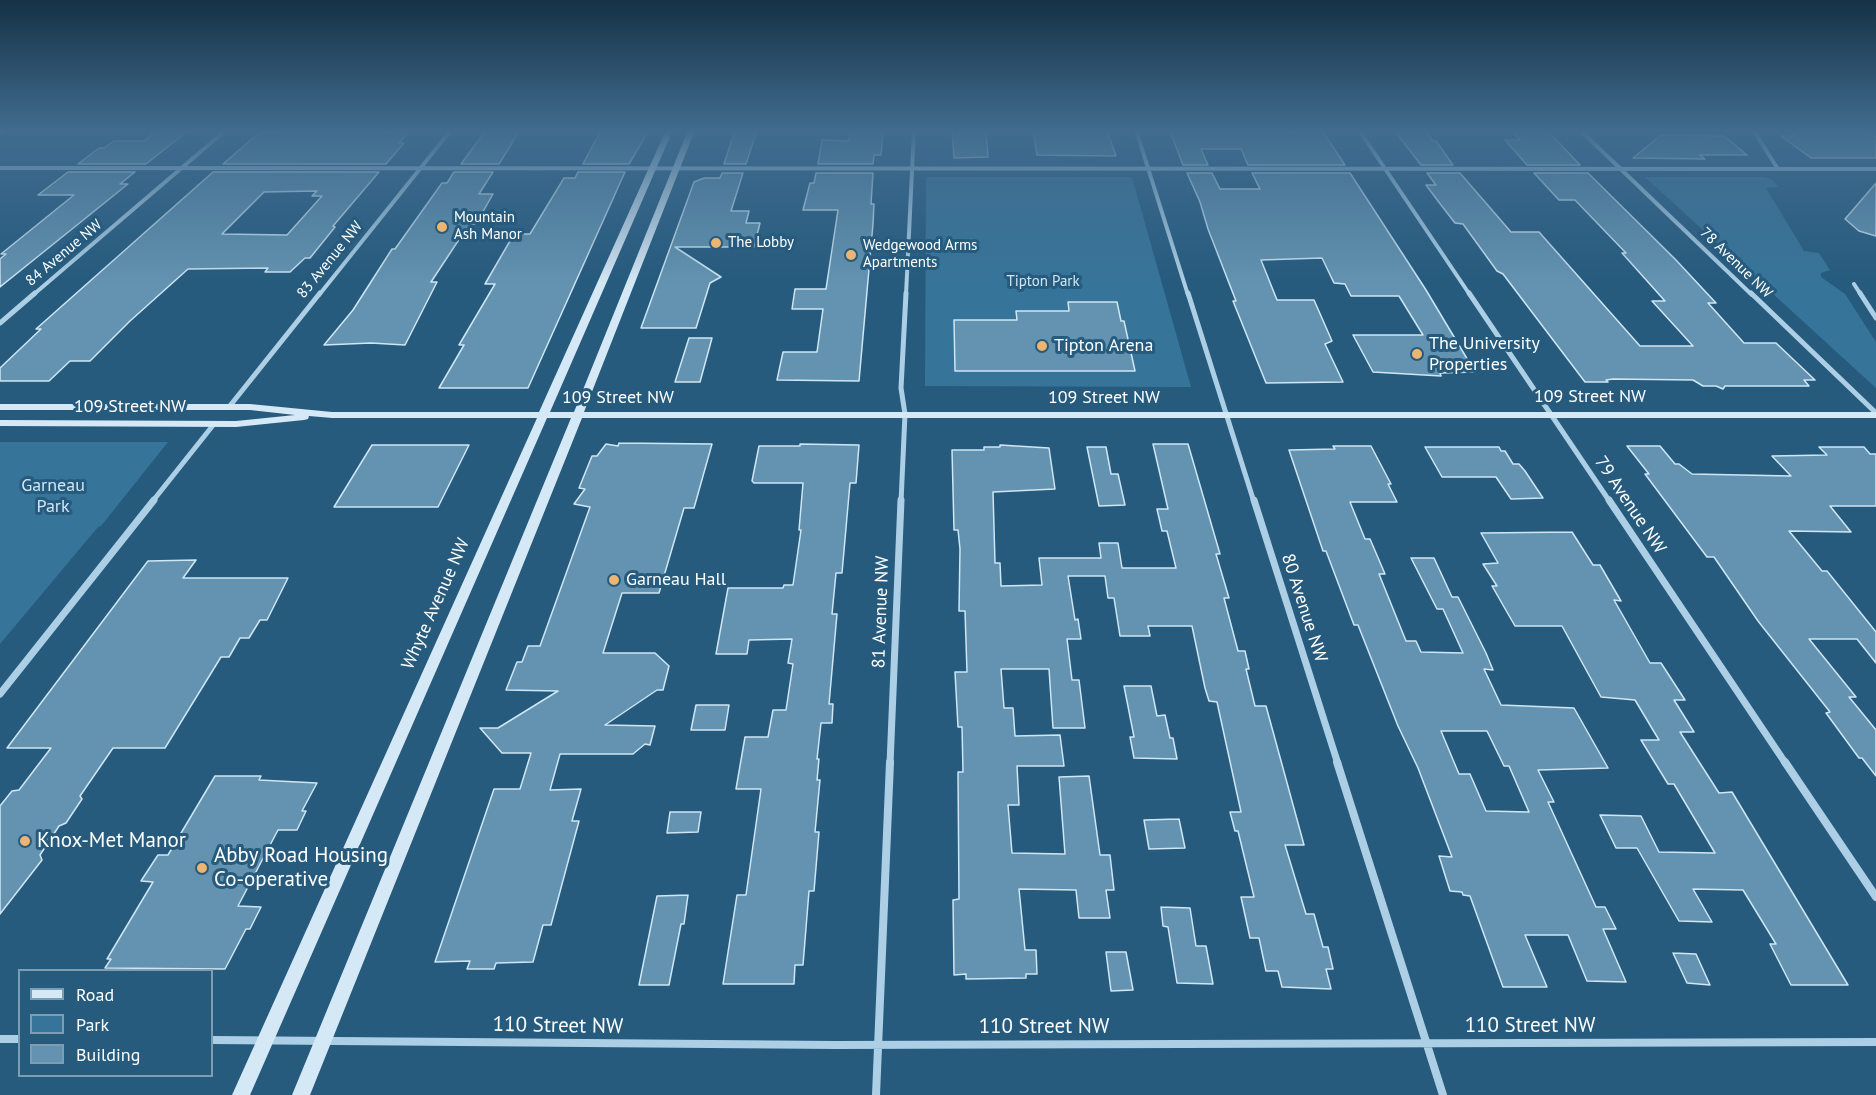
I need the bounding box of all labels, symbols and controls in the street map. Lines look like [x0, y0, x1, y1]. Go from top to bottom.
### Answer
place label: Mountain Ash Manor [454, 209, 522, 244]
street label: 84 Avenue NW [22, 216, 106, 290]
street label: 83 Avenue NW [294, 218, 366, 302]
marker: Mountain Ash Manor [435, 220, 449, 234]
street label: 78 Avenue NW [1696, 224, 1776, 302]
place label: The Lobby [728, 234, 794, 252]
marker: The Lobby [709, 236, 723, 250]
place label: Wedgewood Arms Apartments [863, 237, 977, 272]
marker: Wedgewood Arms Apartments [844, 248, 858, 262]
park label: Tipton Park [1006, 273, 1080, 291]
place label: The University Properties [1429, 333, 1540, 376]
place label: Tipton Arena [1054, 335, 1153, 357]
marker: Tipton Arena [1035, 339, 1049, 353]
marker: The University Properties [1410, 347, 1424, 361]
street label: 109 Street NW [1534, 386, 1646, 408]
street label: 109 Street NW [562, 387, 674, 409]
street label: 109 Street NW [1048, 387, 1160, 409]
street label: 109 Street NW [74, 396, 186, 418]
street label: 79 Avenue NW [1590, 452, 1670, 558]
park label: Garneau Park [21, 475, 85, 518]
street label: Whyte Avenue NW [397, 535, 475, 673]
street label: 80 Avenue NW [1276, 551, 1332, 665]
street label: 81 Avenue NW [868, 555, 894, 669]
place label: Garneau Hall [626, 569, 726, 591]
marker: Garneau Hall [607, 573, 621, 587]
place label: Knox-Met Manor [37, 828, 186, 854]
marker: Knox-Met Manor [18, 834, 32, 848]
place label: Abby Road Housing Co-operative [214, 843, 388, 893]
marker: Abby Road Housing Co-operative [195, 861, 209, 875]
legend [18, 969, 213, 1077]
text: Road [76, 983, 114, 1006]
street label: 110 Street NW [492, 1012, 624, 1040]
text: Park [76, 1013, 109, 1036]
street label: 110 Street NW [1465, 1013, 1595, 1039]
street label: 110 Street NW [979, 1014, 1109, 1040]
text: Building [76, 1043, 140, 1066]

